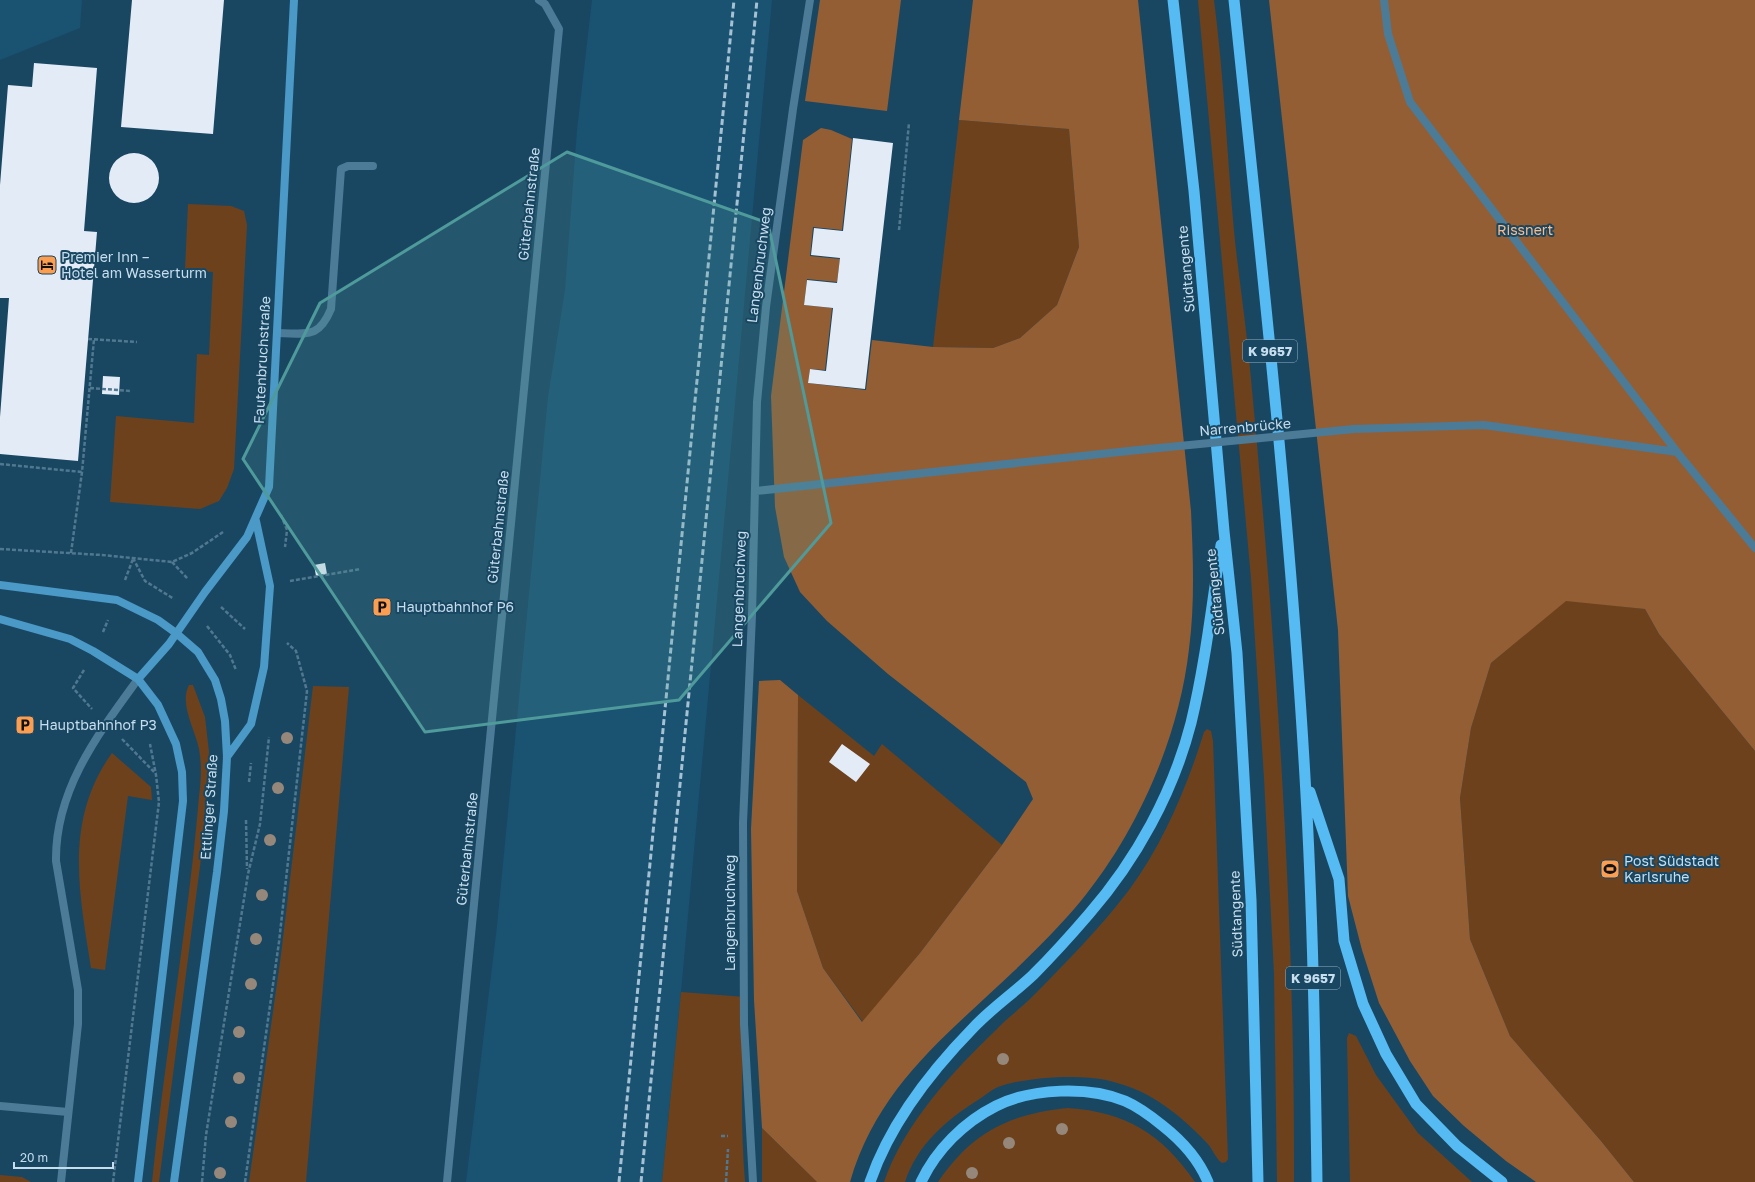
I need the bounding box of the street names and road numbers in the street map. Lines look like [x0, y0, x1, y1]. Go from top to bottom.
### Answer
street label: Güterbahnstraße [514, 146, 543, 261]
street label: Langenbruchweg [743, 206, 774, 324]
street label: Südtangente [1173, 225, 1198, 313]
street label: Fautenbruchstraße [250, 296, 273, 424]
road number: K 9657 [1243, 340, 1297, 362]
street label: Narrenbrücke [1198, 414, 1292, 439]
street label: Güterbahnstraße [483, 469, 512, 584]
street label: Langenbruchweg [728, 530, 749, 648]
street label: Südtangente [1201, 548, 1228, 636]
street label: Ettlinger Straße [196, 754, 221, 860]
street label: Güterbahnstraße [452, 791, 481, 906]
street label: Langenbruchweg [721, 855, 738, 971]
street label: Südtangente [1225, 870, 1246, 958]
road number: K 9657 [1286, 967, 1340, 989]

